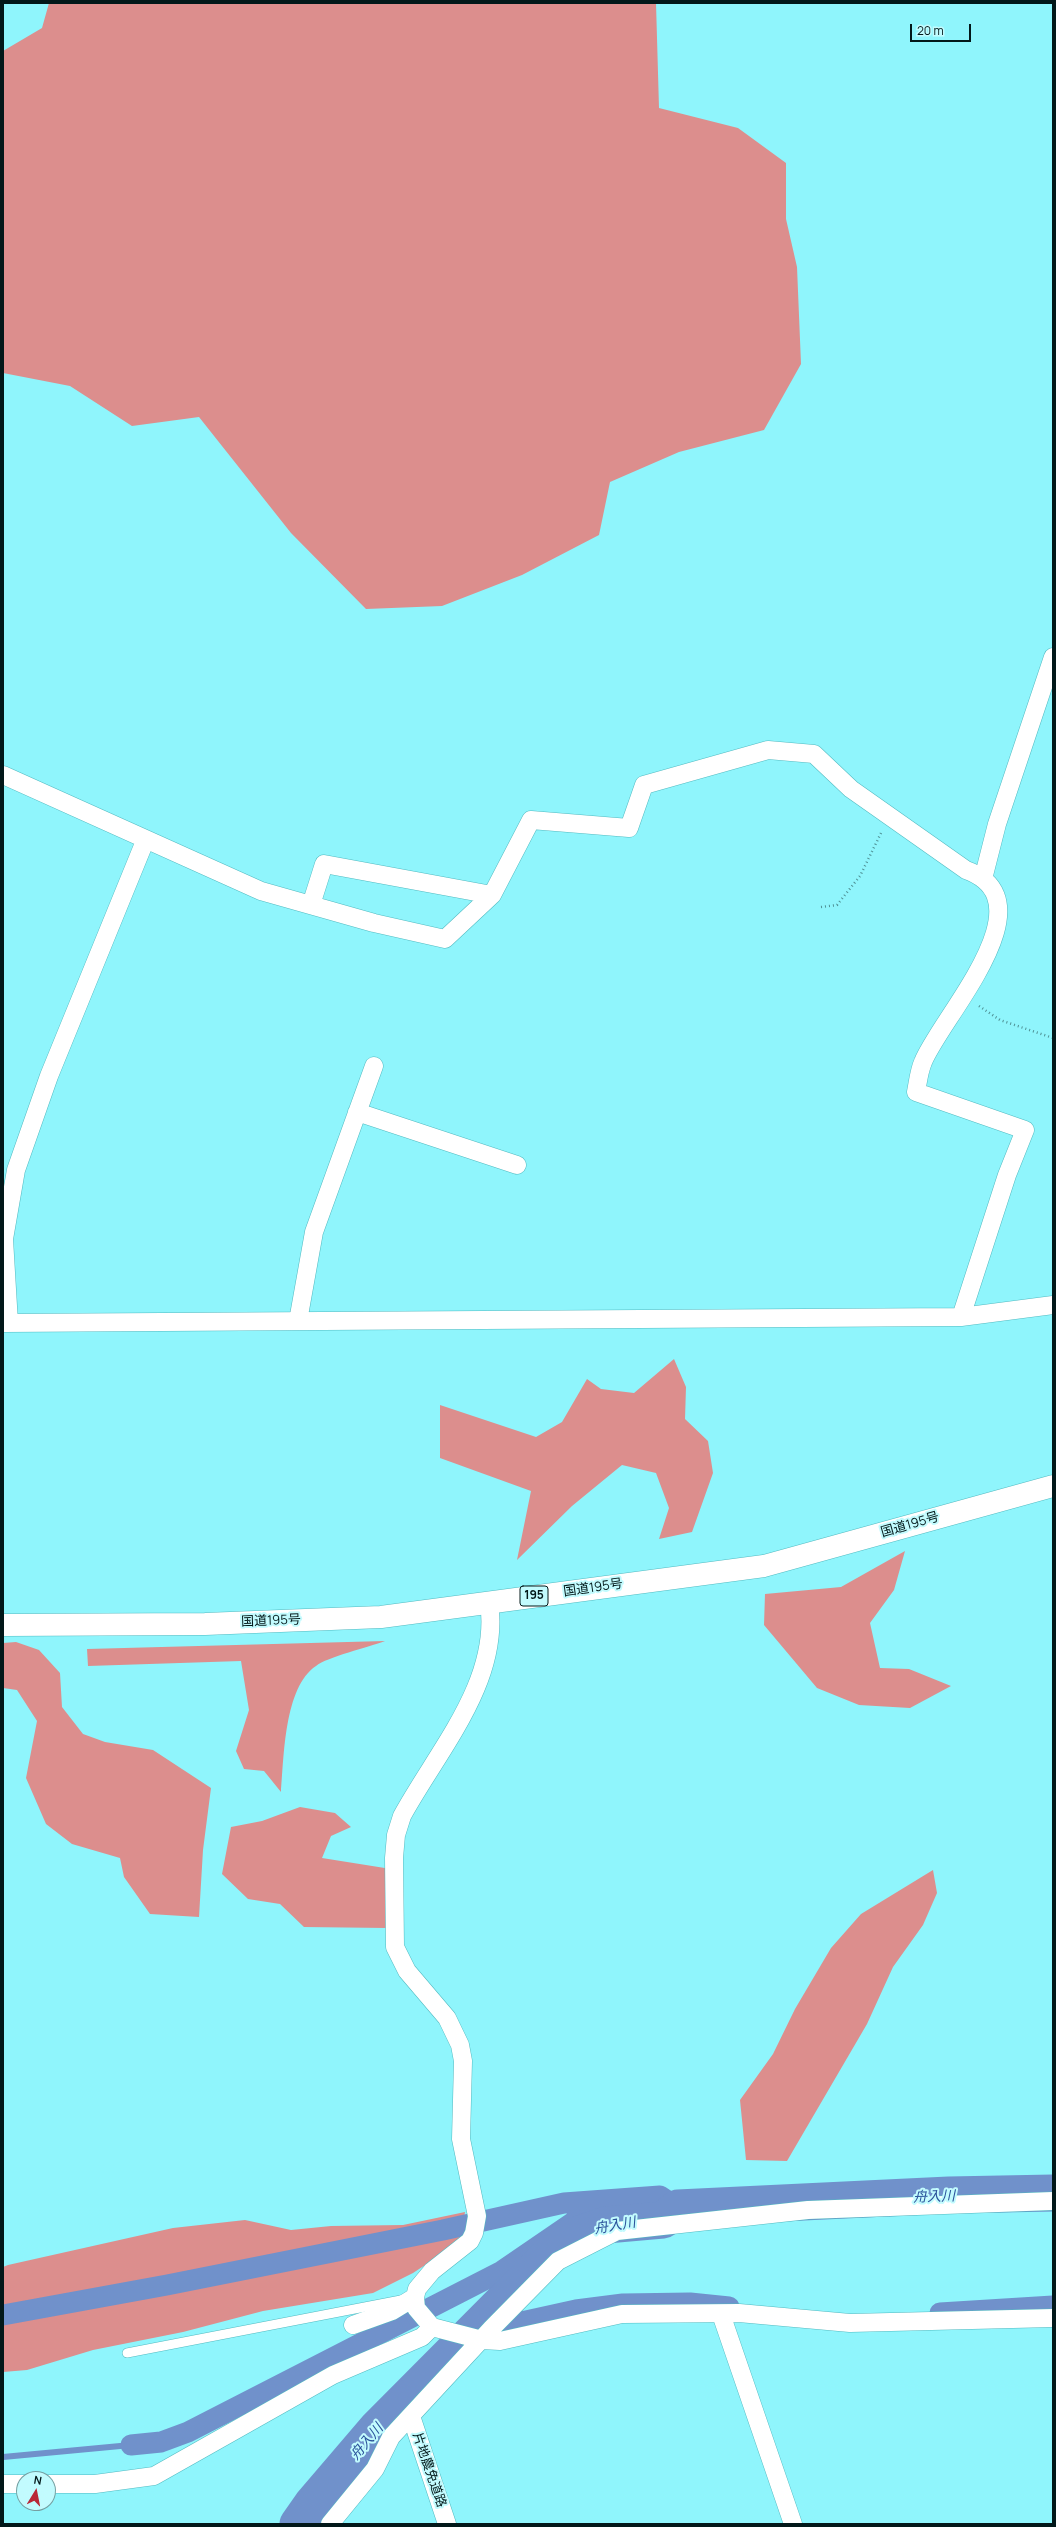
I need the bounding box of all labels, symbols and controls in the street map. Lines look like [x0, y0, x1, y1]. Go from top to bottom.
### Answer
scale bar [912, 16, 973, 42]
text: 20 m [917, 22, 944, 39]
street label: 国道195号 [879, 1509, 941, 1541]
street label: 国道195号 [562, 1576, 624, 1600]
road number: 195 [520, 1586, 548, 1606]
street label: 国道195号 [241, 1612, 301, 1630]
water label: 舟入川 [913, 2188, 955, 2206]
water label: 舟入川 [593, 2214, 637, 2238]
water label: 舟入川 [347, 2421, 387, 2463]
street label: 片地農免道路 [409, 2431, 449, 2509]
north arrow [16, 2471, 56, 2511]
text: N [33, 2472, 43, 2488]

